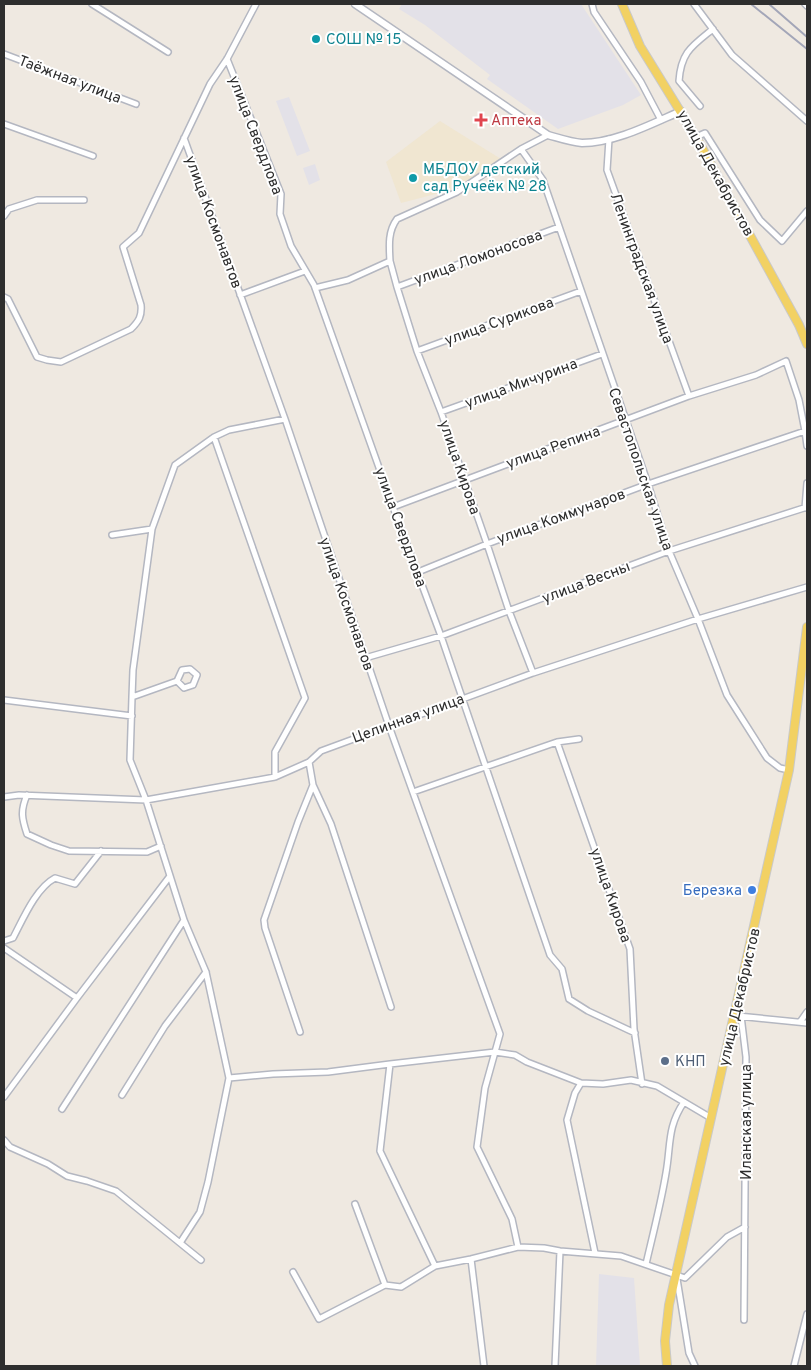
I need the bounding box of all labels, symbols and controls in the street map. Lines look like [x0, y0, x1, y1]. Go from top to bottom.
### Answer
place label: СОШ № 15 [326, 31, 402, 50]
marker: СОШ № 15 [310, 33, 322, 45]
street label: Таёжная улица [15, 52, 124, 109]
street label: улица Свердлова [223, 73, 286, 198]
street label: улица Декабристов [672, 107, 757, 240]
place label: Аптека [491, 112, 541, 131]
marker: Аптека [475, 114, 487, 126]
street label: улица Космонавтов [180, 154, 245, 292]
place label: МБДОУ детский сад Ручеёк № 28 [423, 161, 547, 197]
marker: МБДОУ детский сад Ручеёк № 28 [407, 172, 419, 184]
street label: Ленинградская улица [605, 191, 677, 346]
street label: улица Ломоносова [412, 226, 545, 290]
street label: улица Сурикова [442, 294, 557, 351]
street label: улица Мичурина [463, 355, 580, 414]
street label: Севастопольская улица [603, 386, 676, 553]
street label: улица Кирова [434, 418, 484, 517]
street label: улица Репина [504, 423, 603, 474]
street label: улица Свердлова [369, 465, 430, 590]
street label: улица Коммунаров [495, 485, 628, 550]
street label: улица Космонавтов [314, 535, 377, 674]
street label: улица Весны [540, 558, 633, 609]
street label: Целинная улица [350, 690, 467, 749]
street label: улица Кирова [585, 846, 635, 945]
place label: Березка [683, 882, 742, 901]
marker: Березка [746, 884, 758, 896]
street label: улица Декабристов [715, 926, 766, 1068]
place label: КНП [675, 1053, 706, 1072]
marker: КНП [659, 1055, 671, 1067]
street label: Иланская улица [738, 1064, 757, 1180]

